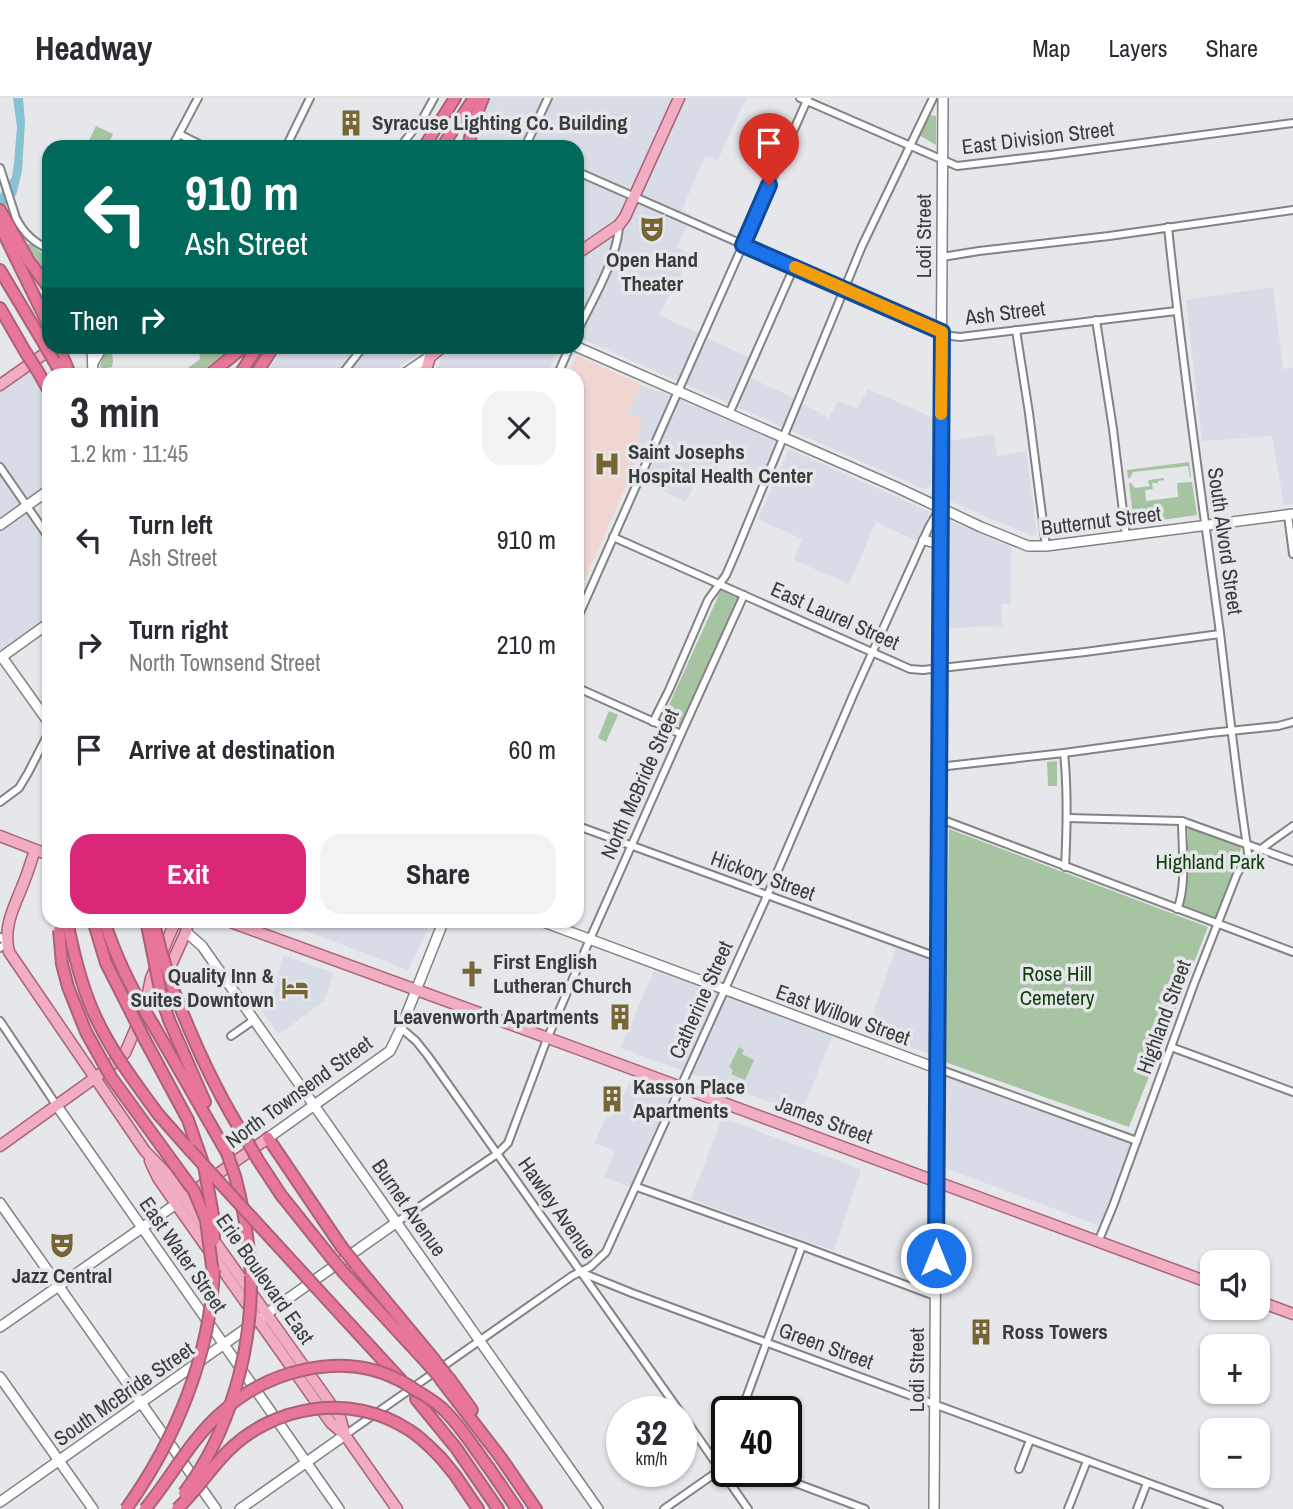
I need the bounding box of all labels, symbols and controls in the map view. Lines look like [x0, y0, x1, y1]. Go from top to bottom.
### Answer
text: Headway [35, 26, 152, 70]
text: Map [1032, 32, 1070, 64]
text: Layers [1108, 32, 1167, 64]
text: Share [1205, 32, 1258, 64]
building icon: Syracuse Lighting Co. Building [336, 108, 366, 138]
place label: Syracuse Lighting Co. Building [372, 108, 628, 137]
pin [739, 113, 799, 185]
street label: East Division Street [960, 114, 1116, 161]
icon: arrive [750, 124, 788, 162]
text: 910 m [185, 159, 299, 225]
icon: left [70, 168, 161, 259]
street label: Lodi Street [909, 194, 938, 278]
theatre icon: Open Hand Theater [637, 214, 667, 244]
text: Ash Street [185, 222, 308, 265]
place label: Open Hand Theater [606, 245, 698, 298]
street label: Ash Street [962, 293, 1047, 332]
icon: right [133, 301, 171, 339]
text: Then [70, 303, 119, 338]
text: 3 min [70, 384, 160, 440]
button: close [482, 391, 556, 465]
place label: Saint Josephs Hospital Health Center [628, 437, 813, 490]
text: 1.2 km · 11:45 [70, 438, 188, 469]
hospital icon: Saint Josephs Hospital Health Center [592, 449, 622, 479]
street label: South Alvord Street [1201, 465, 1250, 617]
street label: Butternut Street [1039, 499, 1163, 542]
text: Turn left [129, 507, 213, 542]
icon: left [70, 521, 108, 559]
text: 910 m [497, 522, 556, 557]
text: Ash Street [129, 542, 217, 573]
street label: East Laurel Street [766, 574, 904, 657]
text: Turn right [129, 612, 228, 647]
icon: right [70, 626, 108, 664]
text: 210 m [497, 627, 556, 662]
text: North Townsend Street [129, 647, 321, 678]
street label: North McBride Street [593, 704, 686, 864]
icon: arrive [70, 731, 108, 769]
text: Arrive at destination [129, 732, 335, 767]
text: 60 m [509, 732, 556, 767]
button: Exit [70, 834, 306, 914]
button: Share [320, 834, 556, 914]
street label: Hickory Street [707, 843, 820, 908]
park label: Highland Park [1155, 847, 1265, 876]
street label: Catherine Street [662, 936, 740, 1063]
place label: First English Lutheran Church [493, 947, 632, 1000]
street label: Highland Street [1129, 955, 1198, 1078]
church icon: First English Lutheran Church [457, 959, 487, 989]
park label: Rose Hill Cemetery [1020, 959, 1095, 1012]
place label: Quality Inn & Suites Downtown [130, 961, 275, 1014]
hotel icon: Quality Inn & Suites Downtown [280, 973, 310, 1003]
street label: East Willow Street [772, 977, 914, 1052]
place label: Leavenworth Apartments [393, 1002, 599, 1031]
building icon: Leavenworth Apartments [605, 1002, 635, 1032]
street label: North Townsend Street [219, 1028, 378, 1155]
place label: Kasson Place Apartments [633, 1072, 745, 1125]
building icon: Kasson Place Apartments [597, 1084, 627, 1114]
street label: James Street [772, 1089, 877, 1151]
street label: Hawley Avenue [512, 1151, 603, 1265]
street label: Burnet Avenue [365, 1153, 454, 1262]
street label: East Water Street [133, 1191, 234, 1319]
street label: Erie Boulevard East [210, 1208, 321, 1350]
position arrow [899, 1221, 973, 1295]
theatre icon: Jazz Central [47, 1230, 77, 1260]
map controls [1200, 1250, 1270, 1488]
button: sound [1200, 1250, 1270, 1320]
place label: Jazz Central [12, 1261, 112, 1290]
street label: Green Street [775, 1315, 878, 1376]
building icon: Ross Towers [966, 1317, 996, 1347]
place label: Ross Towers [1002, 1317, 1108, 1346]
street label: Lodi Street [902, 1328, 931, 1412]
street label: South McBride Street [48, 1334, 200, 1453]
button: + [1200, 1334, 1270, 1404]
speed limit sign: 40 [711, 1396, 802, 1487]
text: 32 [636, 1409, 667, 1456]
button: − [1200, 1418, 1270, 1488]
text: km/h [636, 1446, 668, 1471]

